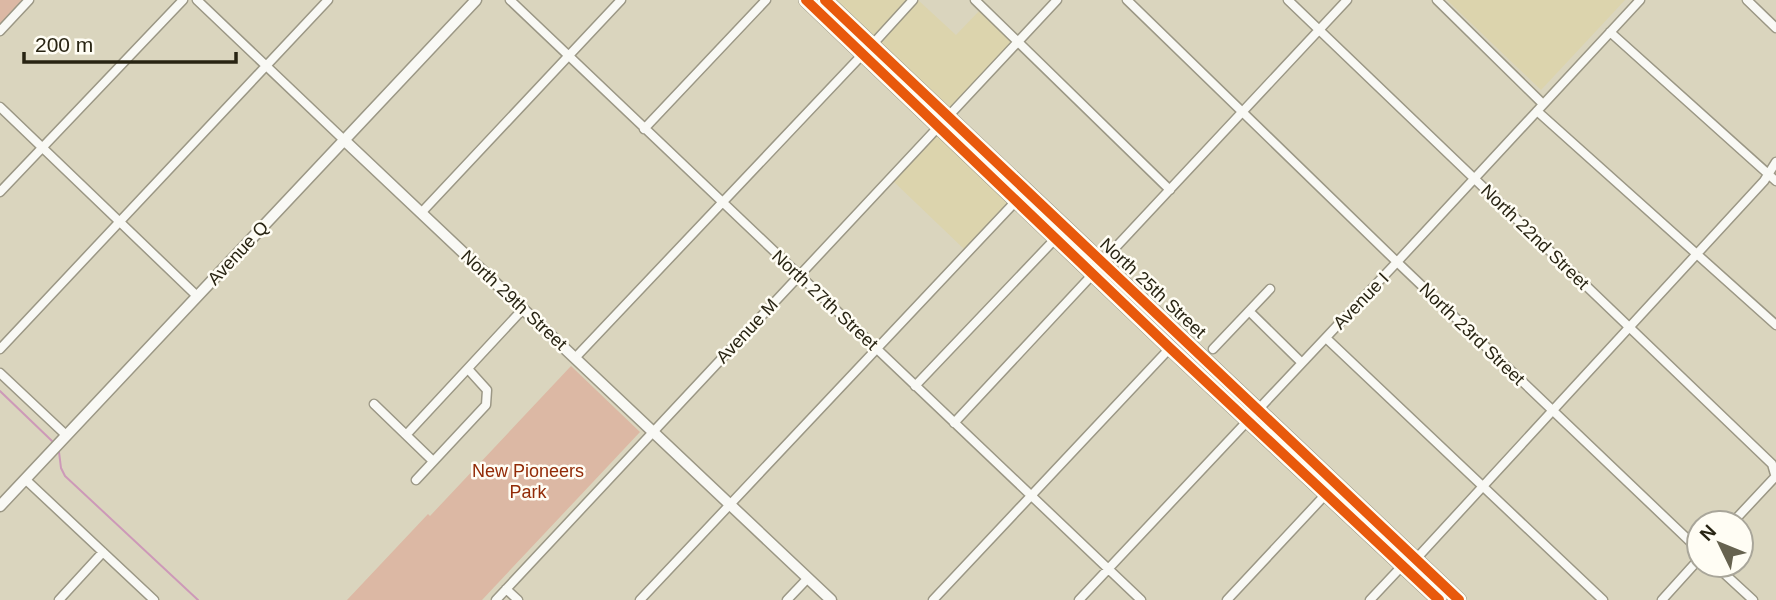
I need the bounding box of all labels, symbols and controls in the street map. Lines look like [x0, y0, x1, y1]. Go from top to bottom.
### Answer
scale bar [24, 21, 236, 65]
text: 200 m [35, 33, 93, 56]
street label: North 22nd Street [1477, 180, 1593, 294]
street label: Avenue Q [203, 217, 273, 289]
street label: North 25th Street [1096, 234, 1210, 342]
street label: North 29th Street [457, 246, 571, 354]
street label: North 27th Street [768, 246, 882, 354]
street label: Avenue I [1329, 269, 1393, 333]
street label: North 23rd Street [1415, 279, 1529, 389]
street label: Avenue M [712, 295, 782, 367]
park label: New Pioneers Park [472, 461, 584, 502]
north arrow [1685, 509, 1755, 579]
text: N [1696, 521, 1720, 545]

